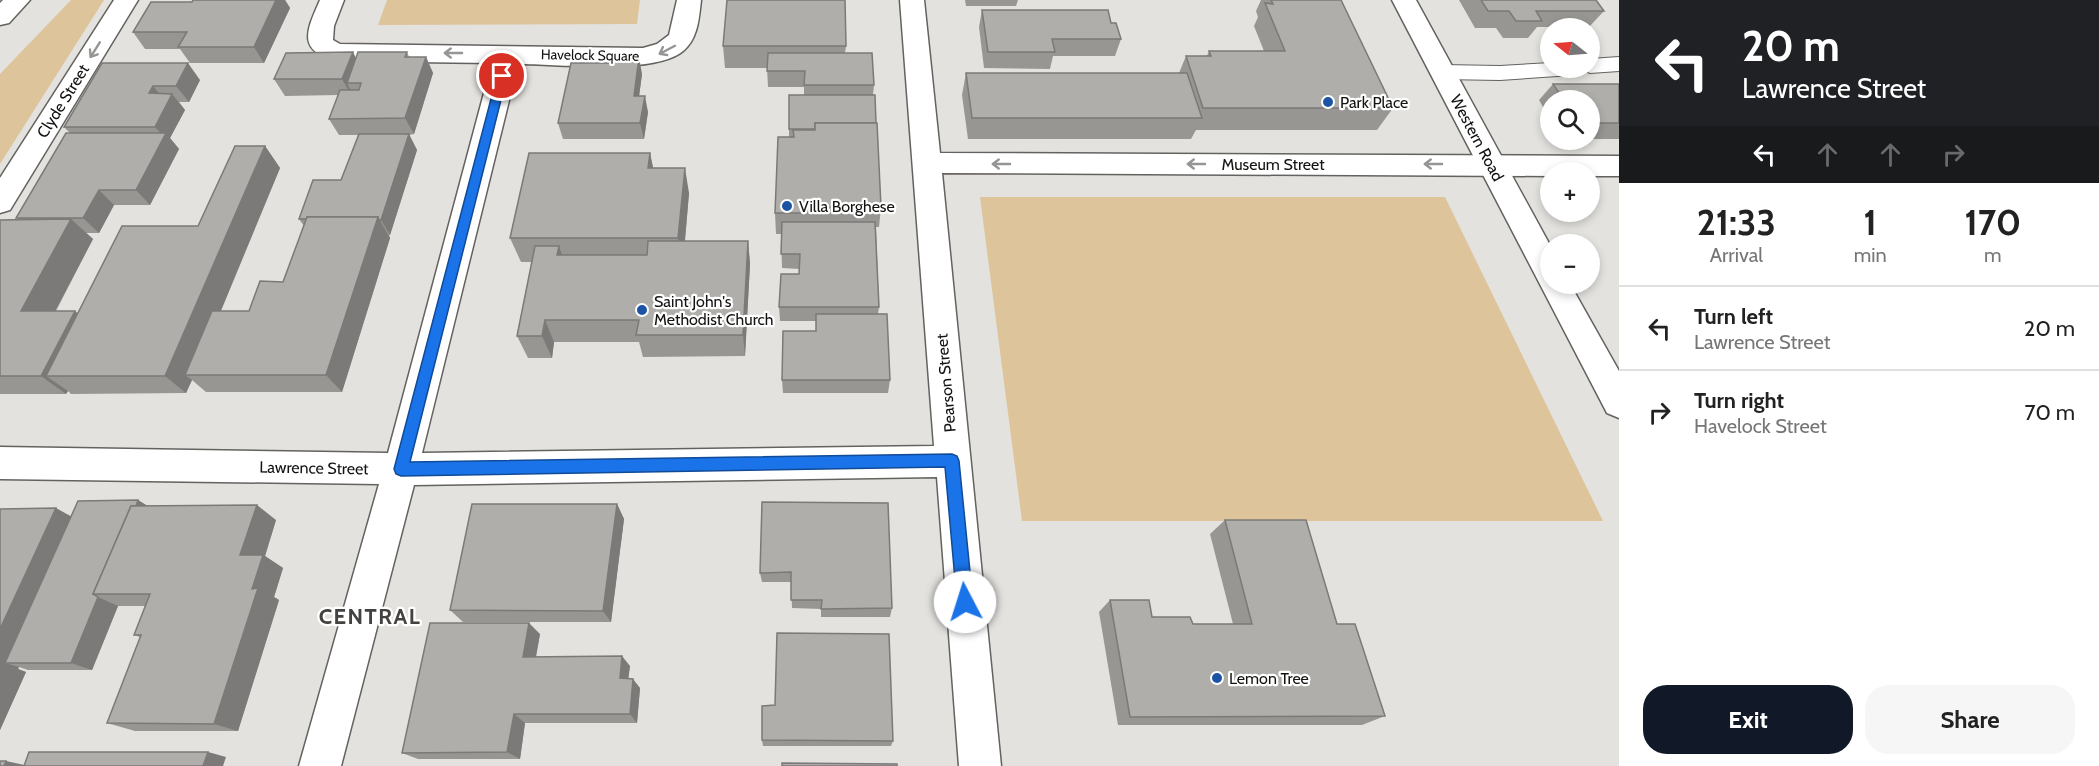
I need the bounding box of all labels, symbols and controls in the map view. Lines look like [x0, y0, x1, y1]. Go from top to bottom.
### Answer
north arrow [1540, 18, 1600, 78]
map controls [1540, 18, 1600, 294]
text: 20 m [1742, 20, 1840, 72]
icon: left [1643, 24, 1721, 102]
one-way arrow [89, 41, 102, 58]
one-way arrow [658, 44, 676, 56]
street label: Havelock Square [541, 45, 639, 65]
one-way arrow [443, 47, 463, 59]
pin [476, 50, 527, 101]
icon: arrive [485, 59, 518, 92]
street label: Clyde Street [33, 60, 93, 141]
text: Lawrence Street [1742, 72, 1926, 105]
button: search [1540, 90, 1600, 150]
street label: Western Road [1446, 92, 1508, 184]
place label: Park Place [1340, 93, 1408, 112]
marker: Park Place [1321, 95, 1335, 109]
icon: left [1748, 138, 1781, 171]
icon: ahead [1811, 138, 1844, 171]
icon: ahead [1874, 138, 1907, 171]
icon: right [1937, 138, 1970, 171]
street label: Museum Street [1221, 155, 1325, 174]
one-way arrow [992, 158, 1012, 169]
one-way arrow [1187, 158, 1207, 170]
one-way arrow [1424, 158, 1444, 170]
button: + [1540, 162, 1600, 222]
place label: Villa Borghese [799, 197, 895, 216]
marker: Villa Borghese [780, 199, 794, 213]
text: 21:33 [1697, 200, 1776, 244]
text: 1 [1864, 200, 1877, 244]
text: 170 [1964, 200, 2021, 244]
button: − [1540, 234, 1600, 294]
text: Arrival [1710, 243, 1763, 267]
text: min [1854, 243, 1887, 267]
text: m [1984, 243, 2002, 267]
place label: Saint John's Methodist Church [654, 292, 773, 329]
marker: Saint John's Methodist Church [635, 303, 649, 317]
text: Turn left [1694, 303, 1773, 330]
icon: left [1643, 312, 1676, 345]
text: 20 m [2024, 315, 2075, 342]
text: Lawrence Street [1694, 330, 1830, 354]
street label: Pearson Street [932, 332, 960, 433]
text: Turn right [1694, 387, 1784, 414]
icon: right [1643, 396, 1676, 429]
text: 70 m [2025, 399, 2075, 426]
text: Havelock Street [1694, 414, 1827, 438]
street label: Lawrence Street [259, 458, 369, 478]
position arrow [933, 570, 997, 634]
district label: CENTRAL [319, 603, 421, 630]
place label: Lemon Tree [1229, 669, 1309, 688]
marker: Lemon Tree [1210, 671, 1224, 685]
button: Exit [1643, 685, 1853, 754]
button: Share [1865, 685, 2075, 754]

